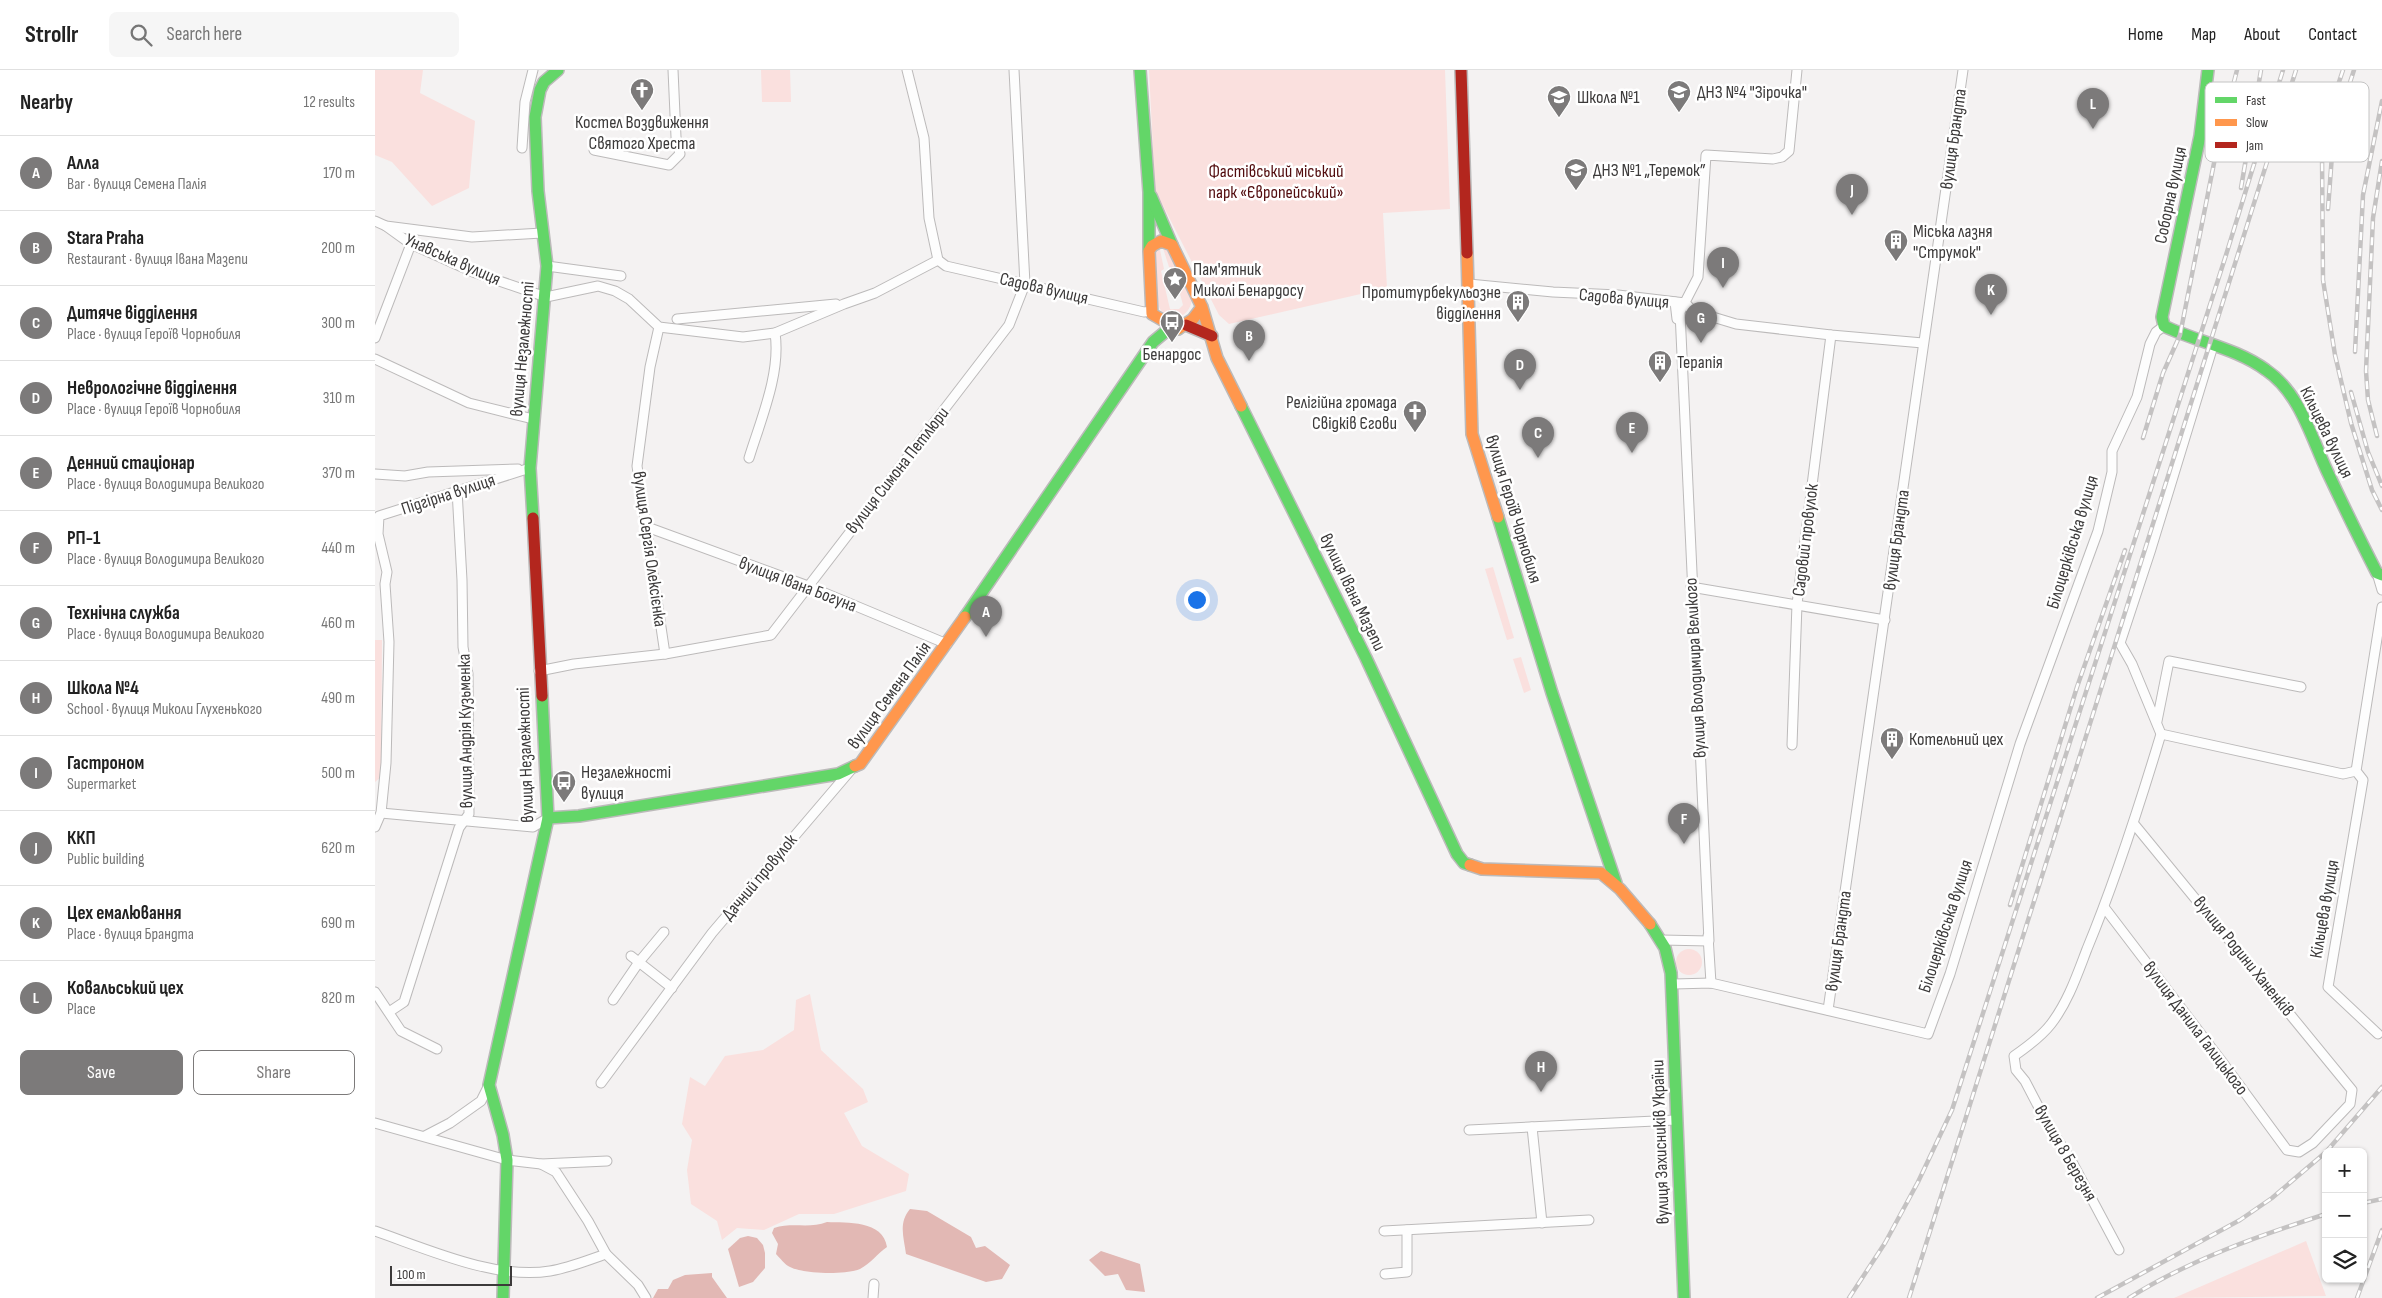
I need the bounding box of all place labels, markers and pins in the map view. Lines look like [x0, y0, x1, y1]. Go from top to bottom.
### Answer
church icon: Костел Воздвиження Святого Хреста [629, 77, 655, 111]
school or university icon: ДНЗ №4 "Зірочка" [1666, 79, 1692, 113]
place label: ДНЗ №4 "Зірочка" [1697, 82, 1807, 103]
school or university icon: Школа №1 [1546, 84, 1572, 118]
place label: Школа №1 [1577, 87, 1640, 108]
pin: L [2077, 88, 2109, 129]
place label: Костел Воздвиження Святого Хреста [575, 112, 709, 154]
school or university icon: ДНЗ №1 „Теремок” [1563, 157, 1589, 191]
place label: ДНЗ №1 „Теремок” [1593, 160, 1706, 181]
pin: J [1836, 174, 1868, 215]
place label: Міська лазня "Струмок" [1913, 221, 1993, 263]
building icon: Міська лазня "Струмок" [1883, 228, 1909, 262]
pin: I [1707, 247, 1739, 288]
place label: Пам'ятник Миколі Бенардосу [1193, 259, 1304, 301]
place icon: Пам'ятник Миколі Бенардосу [1162, 266, 1188, 300]
pin: K [1975, 274, 2007, 315]
place label: Протитурбекульозне відділення [1362, 282, 1501, 324]
building icon: Протитурбекульозне відділення [1505, 289, 1531, 323]
pin: G [1685, 302, 1717, 343]
bus stop icon: Бенардос [1159, 309, 1185, 343]
pin: B [1233, 320, 1265, 361]
place label: Бенардос [1142, 344, 1202, 365]
pin: D [1504, 349, 1536, 390]
building icon: Терапія [1647, 349, 1673, 383]
place label: Терапія [1677, 352, 1723, 373]
place label: Релігійна громада Свідків Єгови [1286, 392, 1397, 434]
church icon: Релігійна громада Свідків Єгови [1402, 399, 1428, 433]
pin: E [1616, 412, 1648, 453]
pin: C [1522, 417, 1554, 458]
pin: A [970, 596, 1002, 637]
building icon: Котельний цех [1879, 726, 1905, 760]
place label: Котельний цех [1909, 729, 2004, 750]
place label: Незалежності вулиця [581, 762, 671, 804]
bus stop icon: Незалежності вулиця [551, 769, 577, 803]
pin: F [1668, 803, 1700, 844]
pin: H [1525, 1051, 1557, 1092]

